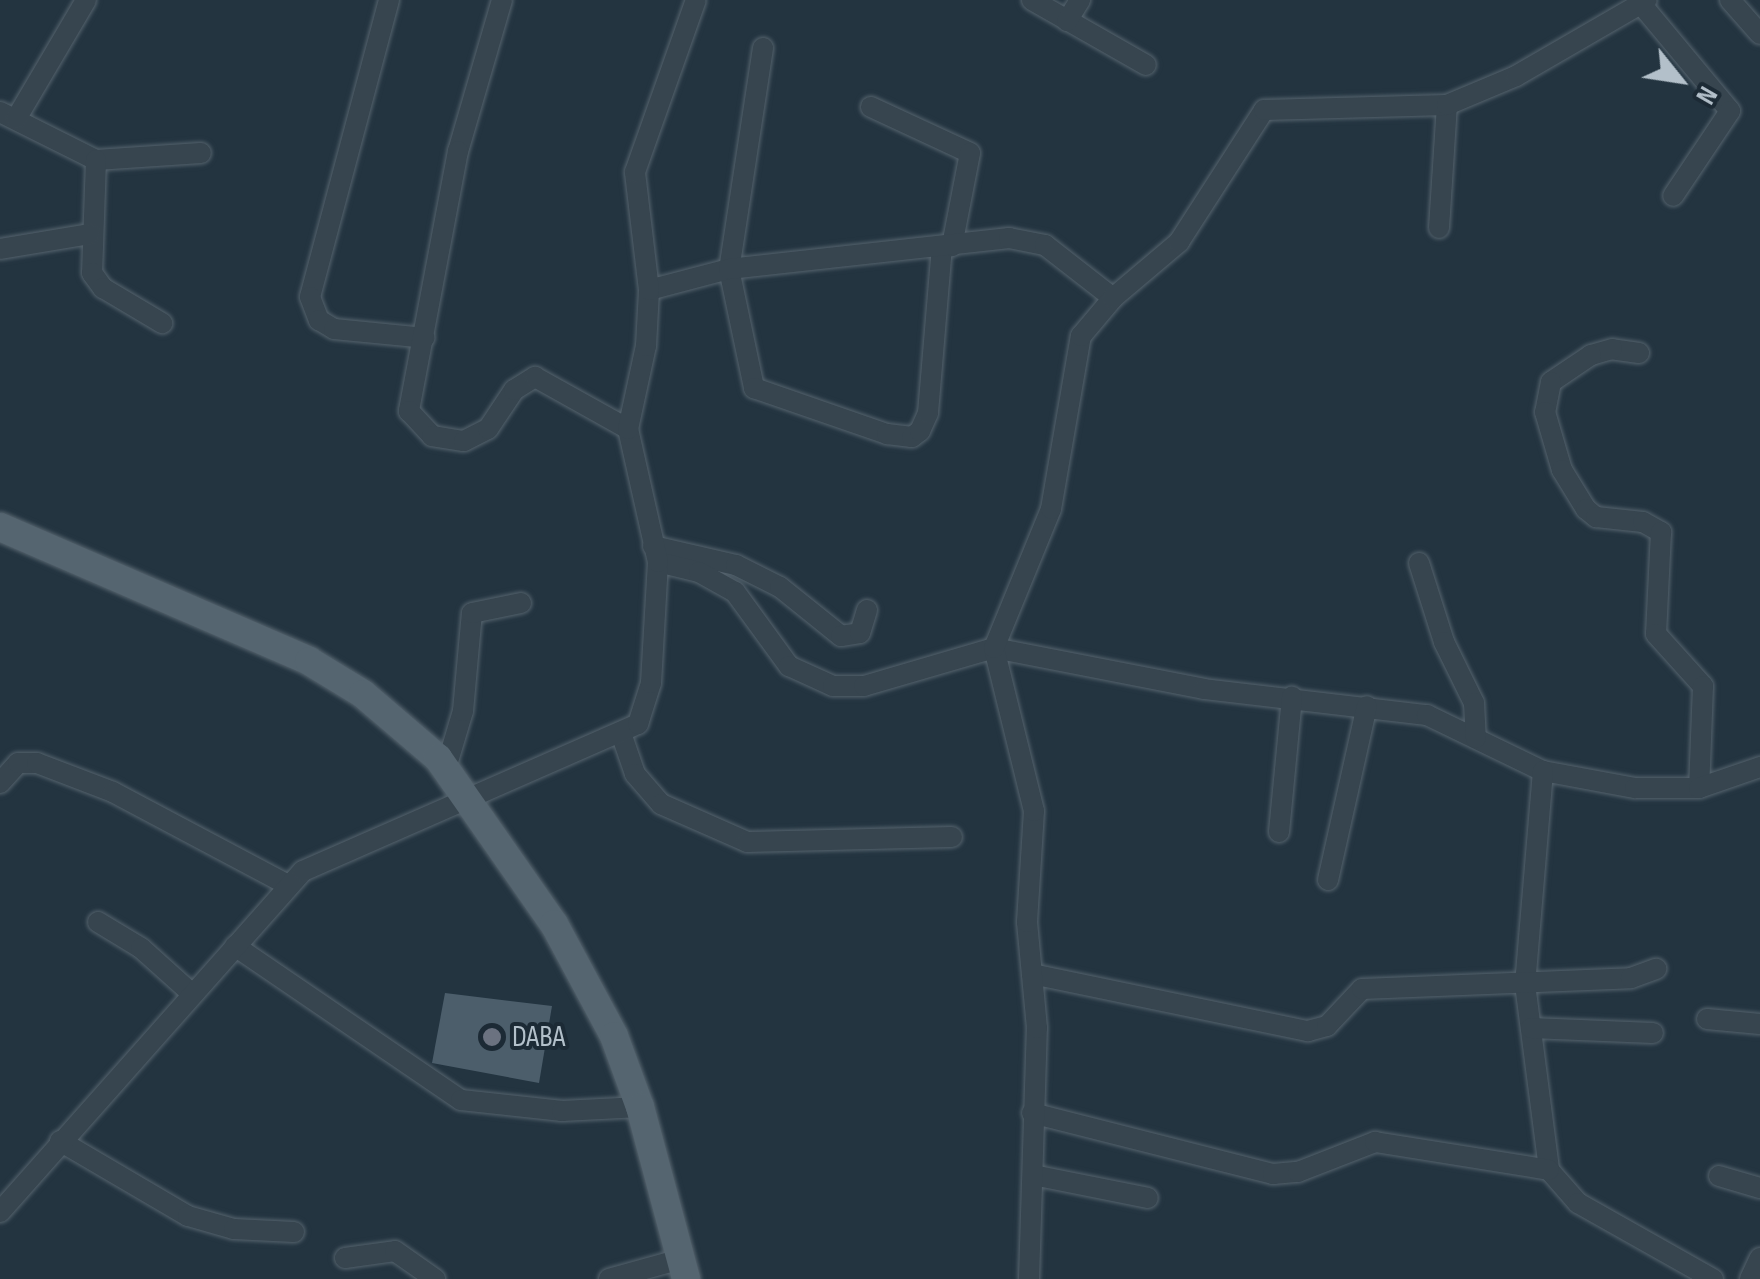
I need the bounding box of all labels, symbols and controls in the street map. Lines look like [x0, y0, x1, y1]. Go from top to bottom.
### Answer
north arrow [1630, 30, 1730, 130]
text: N [1688, 81, 1724, 110]
place label: DABA [512, 1019, 565, 1055]
marker: DABA [481, 1026, 503, 1048]

